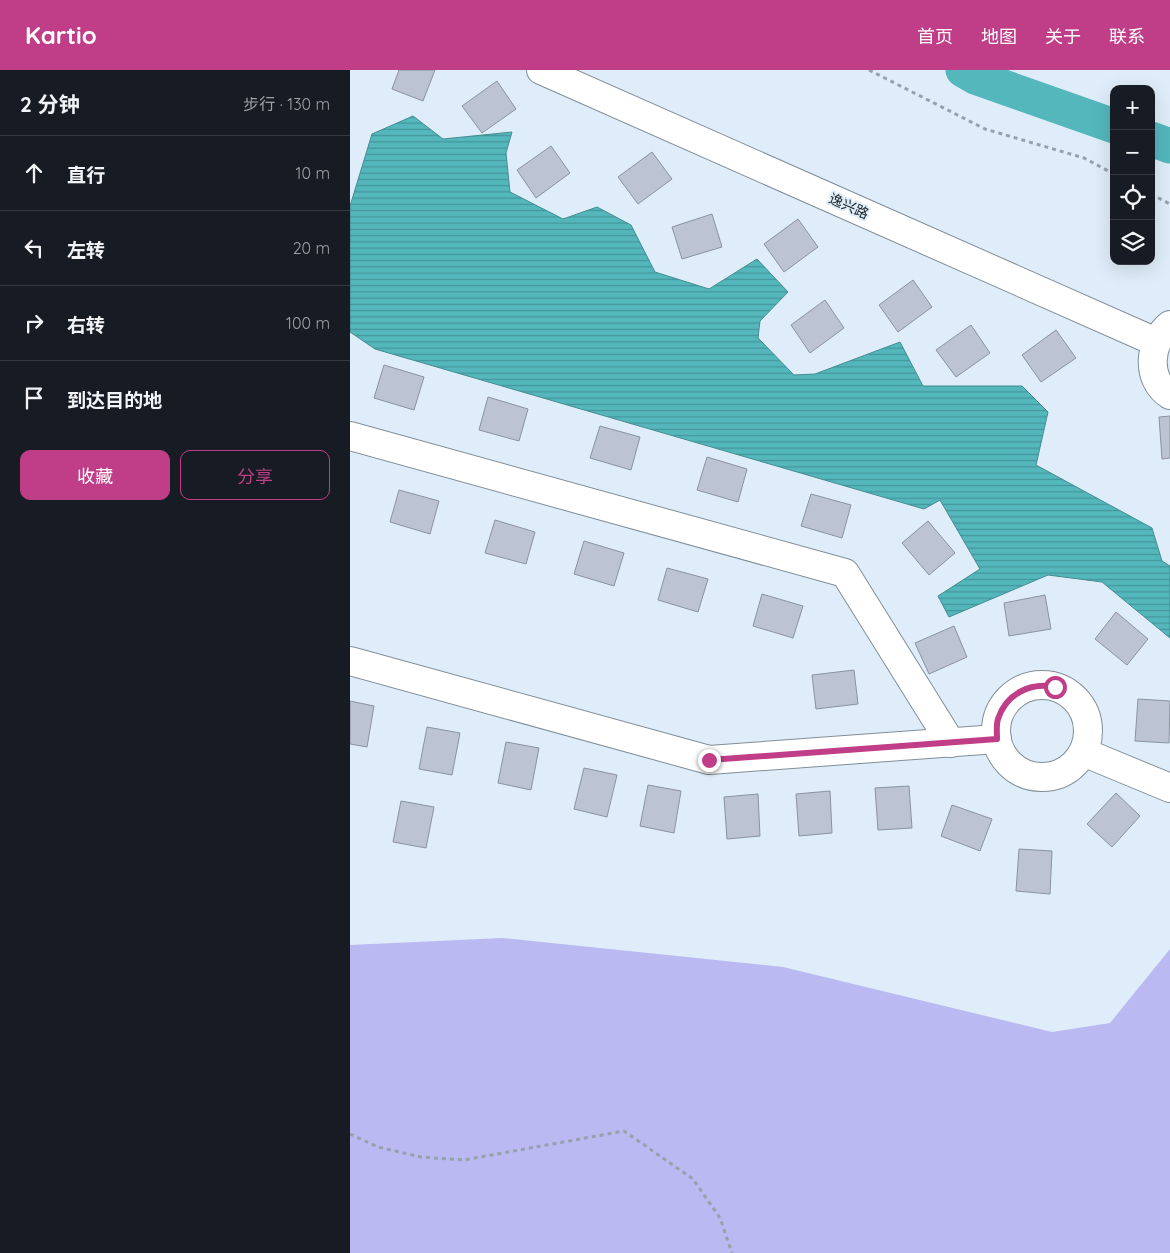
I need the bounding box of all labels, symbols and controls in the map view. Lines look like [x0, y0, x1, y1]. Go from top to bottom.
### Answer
text: Kartio [25, 20, 97, 50]
text: 首页 [917, 25, 953, 48]
text: 地图 [981, 25, 1017, 48]
text: 关于 [1045, 25, 1081, 48]
text: 联系 [1109, 25, 1145, 48]
map controls [1110, 85, 1155, 265]
button: + [1110, 85, 1155, 130]
text: 2 分钟 [20, 91, 80, 117]
text: 步行 · 130 m [243, 94, 330, 114]
button: − [1110, 130, 1155, 175]
icon: ahead [20, 159, 48, 187]
text: 直行 [67, 163, 105, 187]
text: 10 m [296, 163, 330, 183]
button: locate [1110, 175, 1155, 220]
street label: 逸兴路 [826, 189, 872, 223]
button: layers [1110, 220, 1155, 265]
icon: left [20, 234, 48, 262]
text: 左转 [67, 238, 105, 262]
text: 20 m [293, 238, 330, 258]
icon: right [20, 309, 48, 337]
text: 右转 [67, 313, 105, 337]
text: 100 m [286, 313, 330, 333]
icon: arrive [20, 384, 48, 412]
text: 到达目的地 [67, 388, 162, 412]
button: 收藏 [20, 450, 170, 500]
button: 分享 [180, 450, 330, 500]
route start [1044, 676, 1067, 699]
route end [698, 749, 721, 772]

